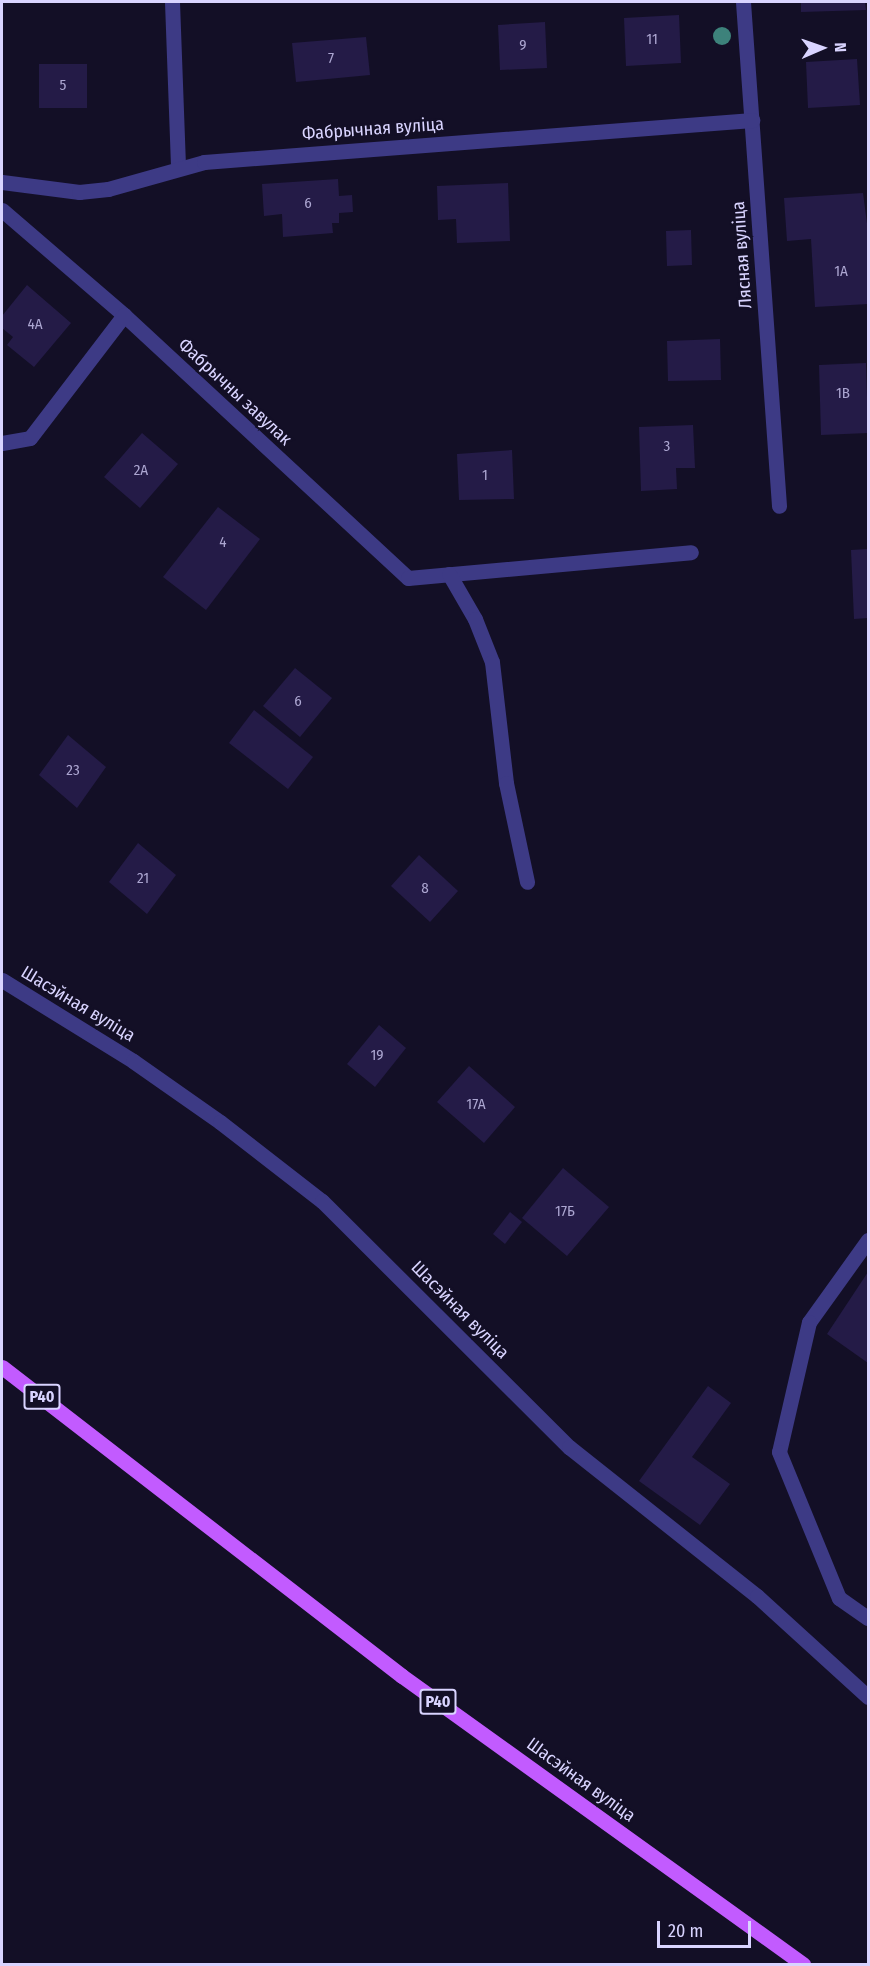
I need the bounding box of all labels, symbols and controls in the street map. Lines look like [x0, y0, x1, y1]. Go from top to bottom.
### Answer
north arrow [792, 18, 852, 78]
house number: 11 [646, 31, 658, 49]
house number: 9 [519, 37, 527, 55]
text: N [831, 42, 850, 52]
house number: 7 [328, 50, 334, 68]
house number: 5 [60, 77, 66, 95]
street label: Фабрычная вуліца [301, 113, 445, 145]
house number: 6 [304, 195, 312, 213]
street label: Лясная вуліца [727, 201, 757, 309]
house number: 1А [834, 263, 848, 281]
house number: 4А [27, 316, 43, 334]
street label: Фабрычны завулак [174, 334, 296, 450]
house number: 1В [836, 385, 850, 403]
house number: 3 [664, 438, 670, 456]
house number: 2А [134, 462, 148, 480]
house number: 1 [482, 467, 488, 485]
house number: 4 [219, 534, 227, 552]
house number: 6 [294, 693, 302, 711]
house number: 23 [66, 762, 80, 780]
house number: 21 [137, 870, 149, 888]
house number: 8 [421, 880, 429, 898]
street label: Шасэйная вуліца [17, 961, 139, 1047]
house number: 19 [370, 1047, 384, 1065]
house number: 17А [466, 1096, 486, 1114]
house number: 17Б [555, 1203, 575, 1221]
street label: Шасэйная вуліца [407, 1257, 513, 1363]
road number: Р40 [22, 1384, 62, 1410]
road number: Р40 [418, 1689, 458, 1715]
street label: Шасэйная вуліца [522, 1733, 640, 1827]
scale bar [660, 1909, 754, 1947]
text: 20 m [668, 1920, 703, 1942]

